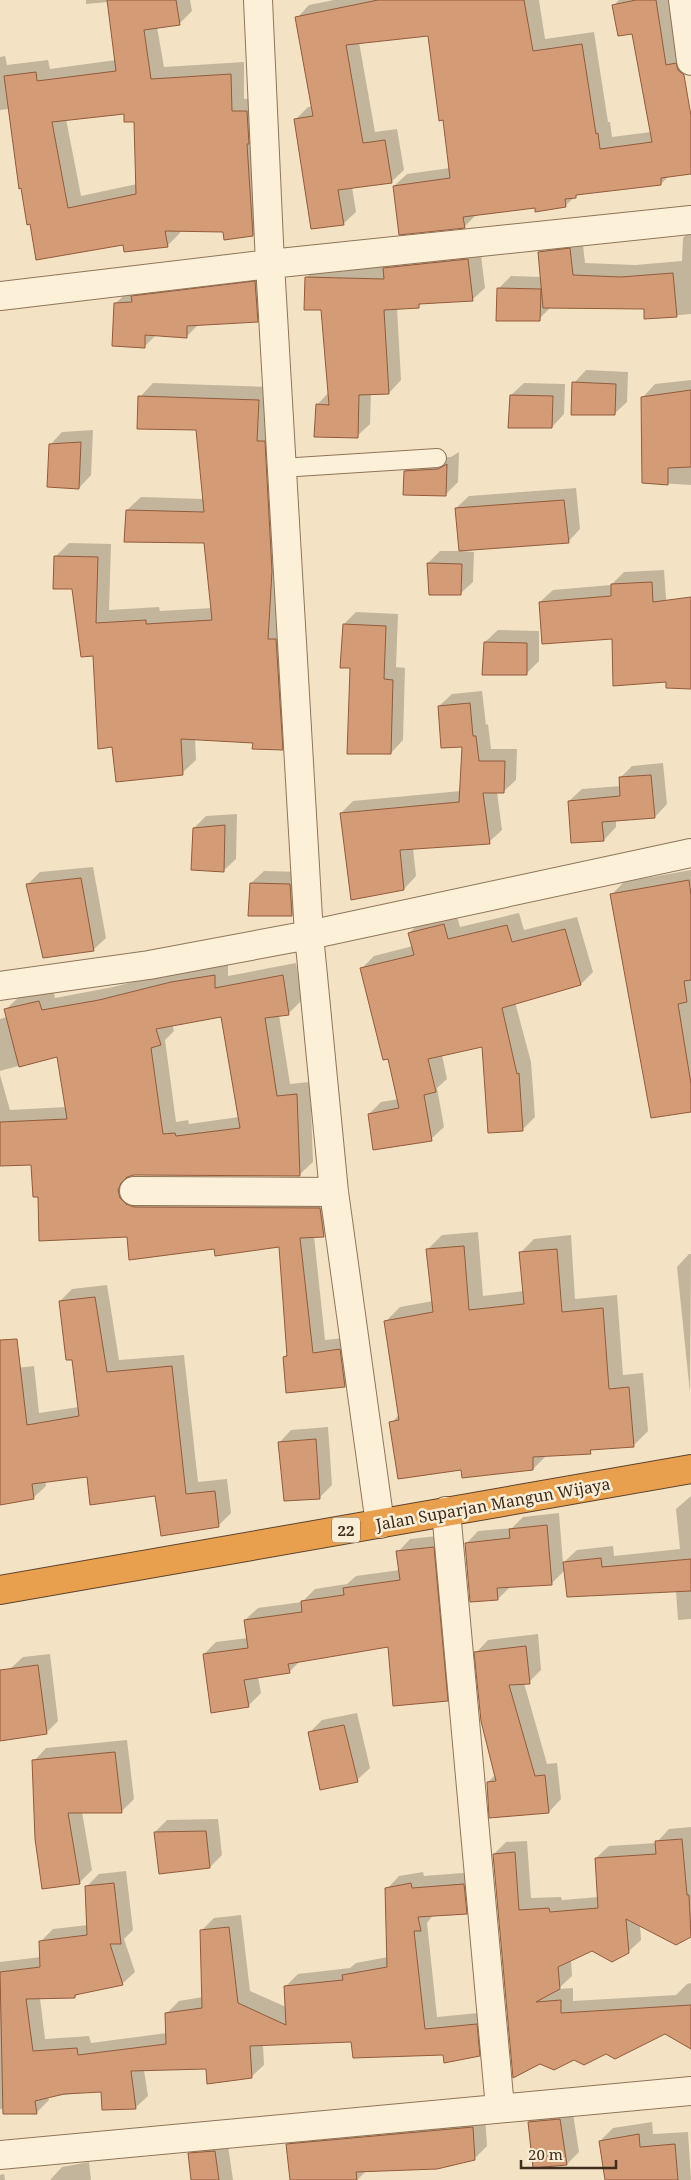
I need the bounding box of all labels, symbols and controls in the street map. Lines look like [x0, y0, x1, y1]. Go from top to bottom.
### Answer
street label: Jalan Suparjan Mangun Wijaya [373, 1473, 612, 1536]
road number: 22 [332, 1518, 360, 1542]
scale bar [521, 2138, 616, 2170]
text: 20 m [528, 2144, 563, 2164]

